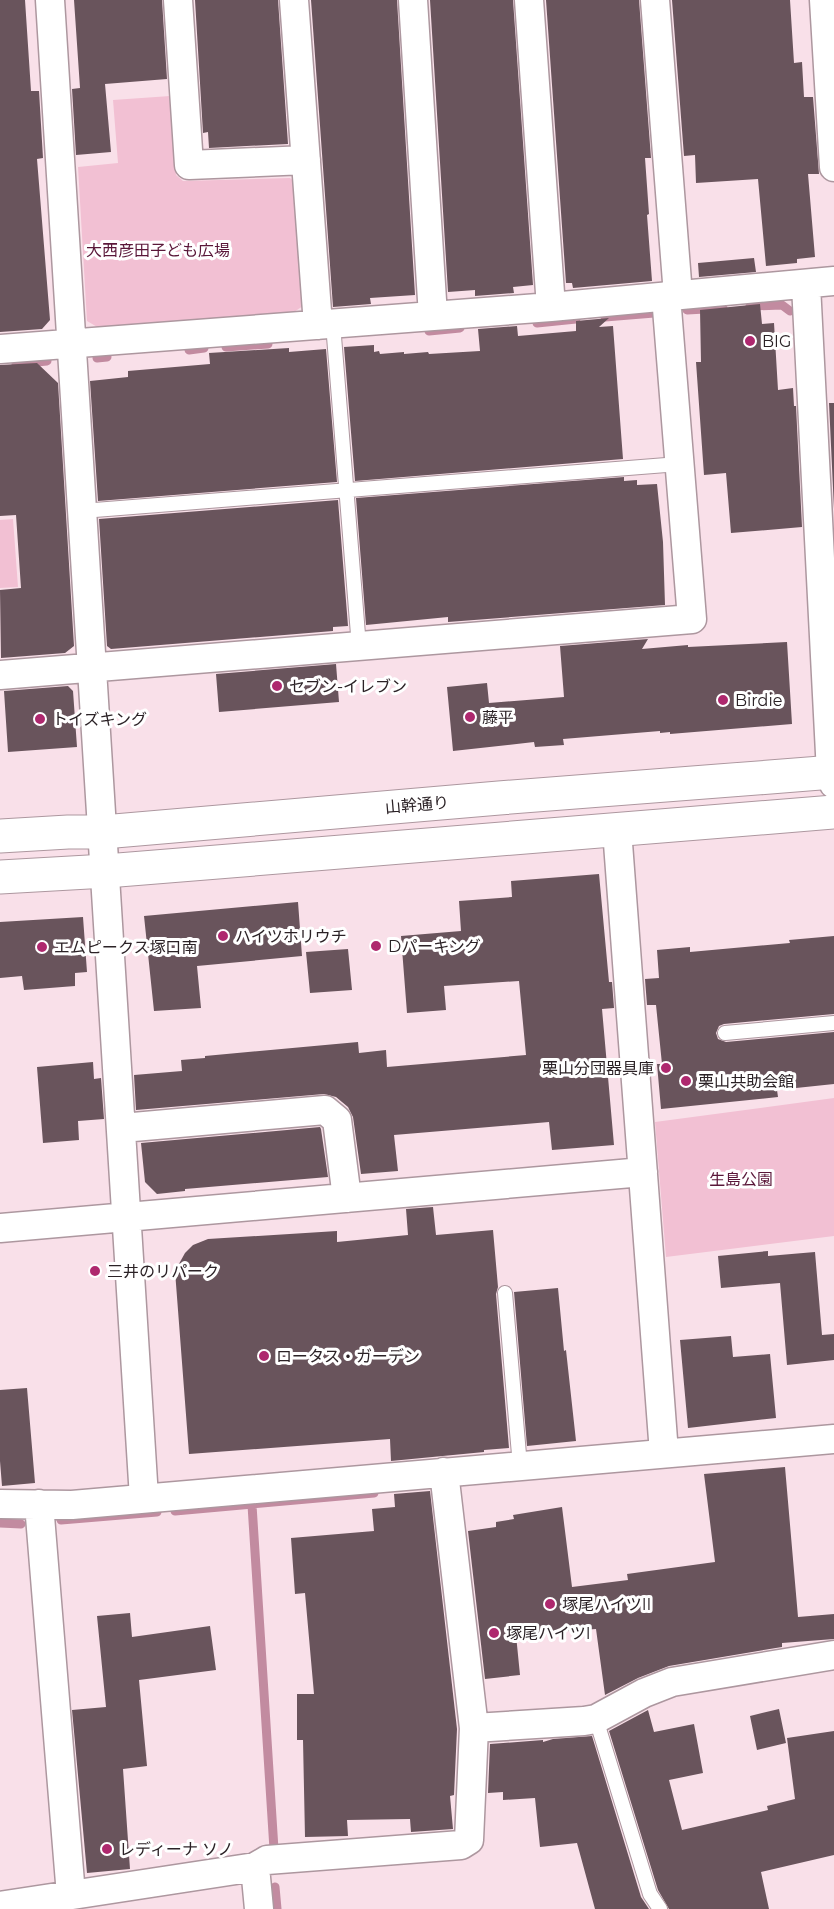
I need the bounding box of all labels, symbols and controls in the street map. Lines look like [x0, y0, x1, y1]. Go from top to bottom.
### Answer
park label: 大西彦田子ども広場 [86, 241, 230, 260]
place label: BIG [762, 332, 791, 351]
marker: BIG [743, 334, 757, 348]
place label: セブン-イレブン [289, 677, 407, 696]
marker: セブン-イレブン [270, 679, 284, 693]
place label: Birdie [735, 691, 782, 710]
marker: Birdie [716, 693, 730, 707]
place label: 藤平 [482, 708, 514, 727]
place label: トイズキング [52, 710, 147, 729]
marker: 藤平 [463, 710, 477, 724]
marker: トイズキング [33, 712, 47, 726]
street label: 山幹通り [384, 793, 450, 817]
place label: ハイツホリウチ [235, 927, 347, 946]
marker: ハイツホリウチ [216, 929, 230, 943]
place label: Dパーキング [388, 937, 481, 956]
place label: エムピークス塚口南 [54, 938, 198, 957]
marker: Dパーキング [369, 939, 383, 953]
marker: エムピークス塚口南 [35, 940, 49, 954]
place label: 栗山分団器具庫 [542, 1059, 654, 1078]
marker: 栗山分団器具庫 [659, 1061, 673, 1075]
place label: 栗山共助会館 [698, 1072, 794, 1091]
marker: 栗山共助会館 [679, 1074, 693, 1088]
park label: 生島公園 [709, 1170, 773, 1189]
place label: 三井のリパーク [107, 1262, 219, 1281]
marker: 三井のリパーク [88, 1264, 102, 1278]
place label: ロータス・ガーデン [276, 1347, 420, 1366]
marker: ロータス・ガーデン [257, 1349, 271, 1363]
place label: 塚尾ハイツII [562, 1595, 651, 1614]
marker: 塚尾ハイツII [543, 1597, 557, 1611]
place label: 塚尾ハイツI [506, 1624, 591, 1643]
marker: 塚尾ハイツI [487, 1626, 501, 1640]
place label: レディーナ ソノ [119, 1840, 234, 1859]
marker: レディーナ ソノ [100, 1842, 114, 1856]

